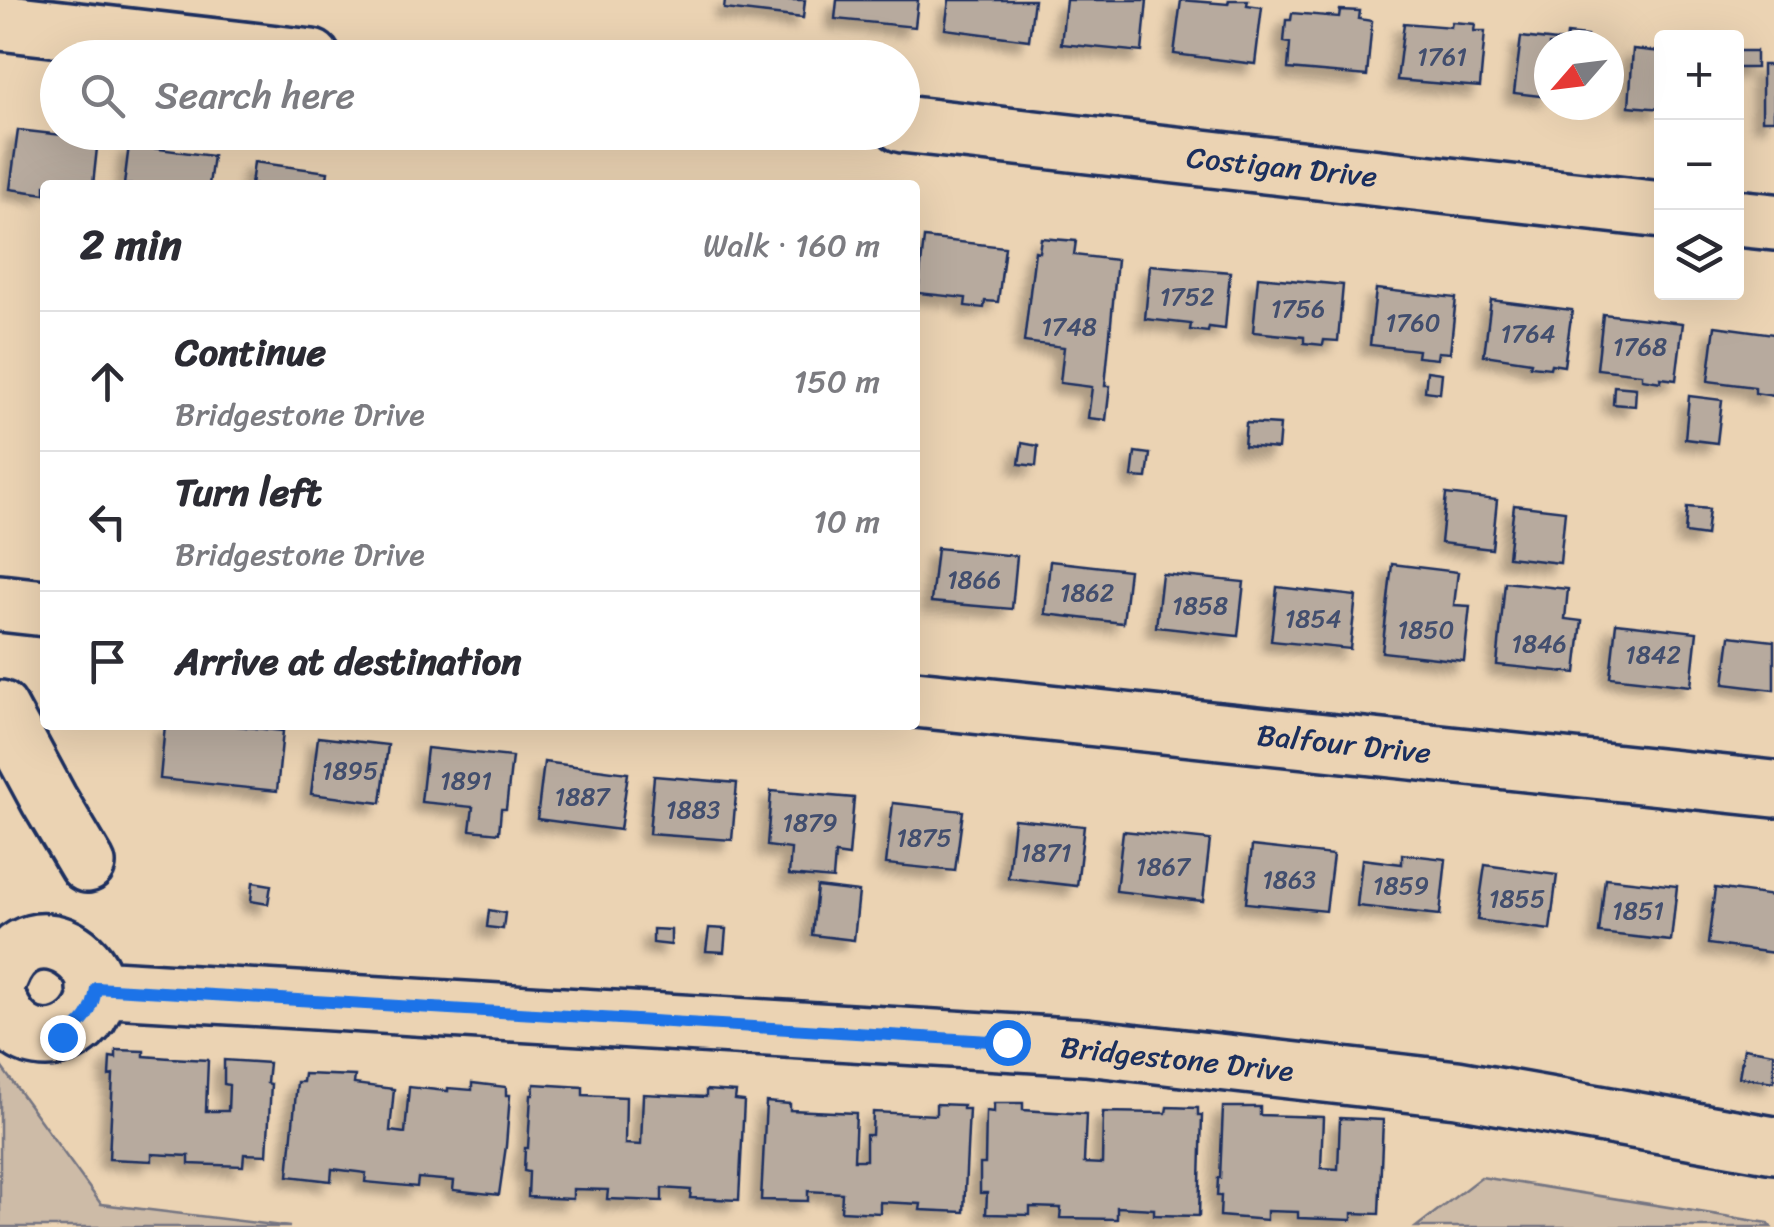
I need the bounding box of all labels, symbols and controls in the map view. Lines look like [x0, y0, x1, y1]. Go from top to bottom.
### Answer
north arrow [1534, 30, 1624, 120]
map controls [1654, 30, 1744, 300]
button: + [1654, 30, 1744, 120]
house number: 1761 [1417, 34, 1467, 79]
search box [40, 40, 920, 150]
text: Search here [155, 62, 355, 129]
icon: search [75, 68, 130, 123]
button: − [1654, 120, 1744, 210]
street label: Costigan Drive [1184, 130, 1380, 204]
text: 2 min [80, 208, 182, 282]
button: layers [1654, 210, 1744, 300]
text: Walk · 160 m [703, 217, 880, 274]
house number: 1752 [1160, 274, 1214, 319]
house number: 1756 [1271, 286, 1325, 331]
house number: 1760 [1385, 300, 1441, 345]
house number: 1748 [1041, 304, 1097, 349]
house number: 1764 [1501, 311, 1555, 356]
text: Continue [175, 319, 326, 386]
house number: 1768 [1613, 324, 1667, 369]
text: 150 m [794, 353, 880, 410]
icon: ahead [80, 354, 135, 409]
text: Bridgestone Drive [175, 386, 425, 443]
text: Turn left [175, 459, 321, 526]
text: 10 m [813, 493, 880, 550]
icon: left [80, 494, 135, 549]
text: Bridgestone Drive [175, 526, 425, 583]
house number: 1866 [947, 557, 1001, 602]
house number: 1862 [1060, 570, 1114, 615]
house number: 1858 [1172, 583, 1228, 628]
house number: 1854 [1285, 596, 1341, 641]
house number: 1850 [1398, 607, 1454, 652]
house number: 1846 [1511, 621, 1567, 666]
text: Arrive at destination [175, 628, 522, 695]
house number: 1842 [1625, 632, 1681, 677]
icon: arrive [80, 634, 135, 689]
street label: Balfour Drive [1254, 708, 1434, 780]
house number: 1895 [322, 748, 378, 793]
house number: 1891 [440, 758, 492, 803]
house number: 1887 [554, 774, 611, 819]
house number: 1883 [666, 787, 721, 832]
house number: 1879 [782, 800, 838, 845]
house number: 1875 [896, 815, 952, 860]
house number: 1871 [1021, 830, 1071, 875]
house number: 1867 [1136, 844, 1192, 889]
house number: 1863 [1262, 857, 1316, 902]
house number: 1859 [1373, 863, 1429, 908]
house number: 1855 [1489, 876, 1545, 921]
house number: 1851 [1612, 888, 1664, 933]
route end [40, 1015, 86, 1061]
route start [985, 1020, 1031, 1066]
street label: Bridgestone Drive [1058, 1020, 1296, 1098]

